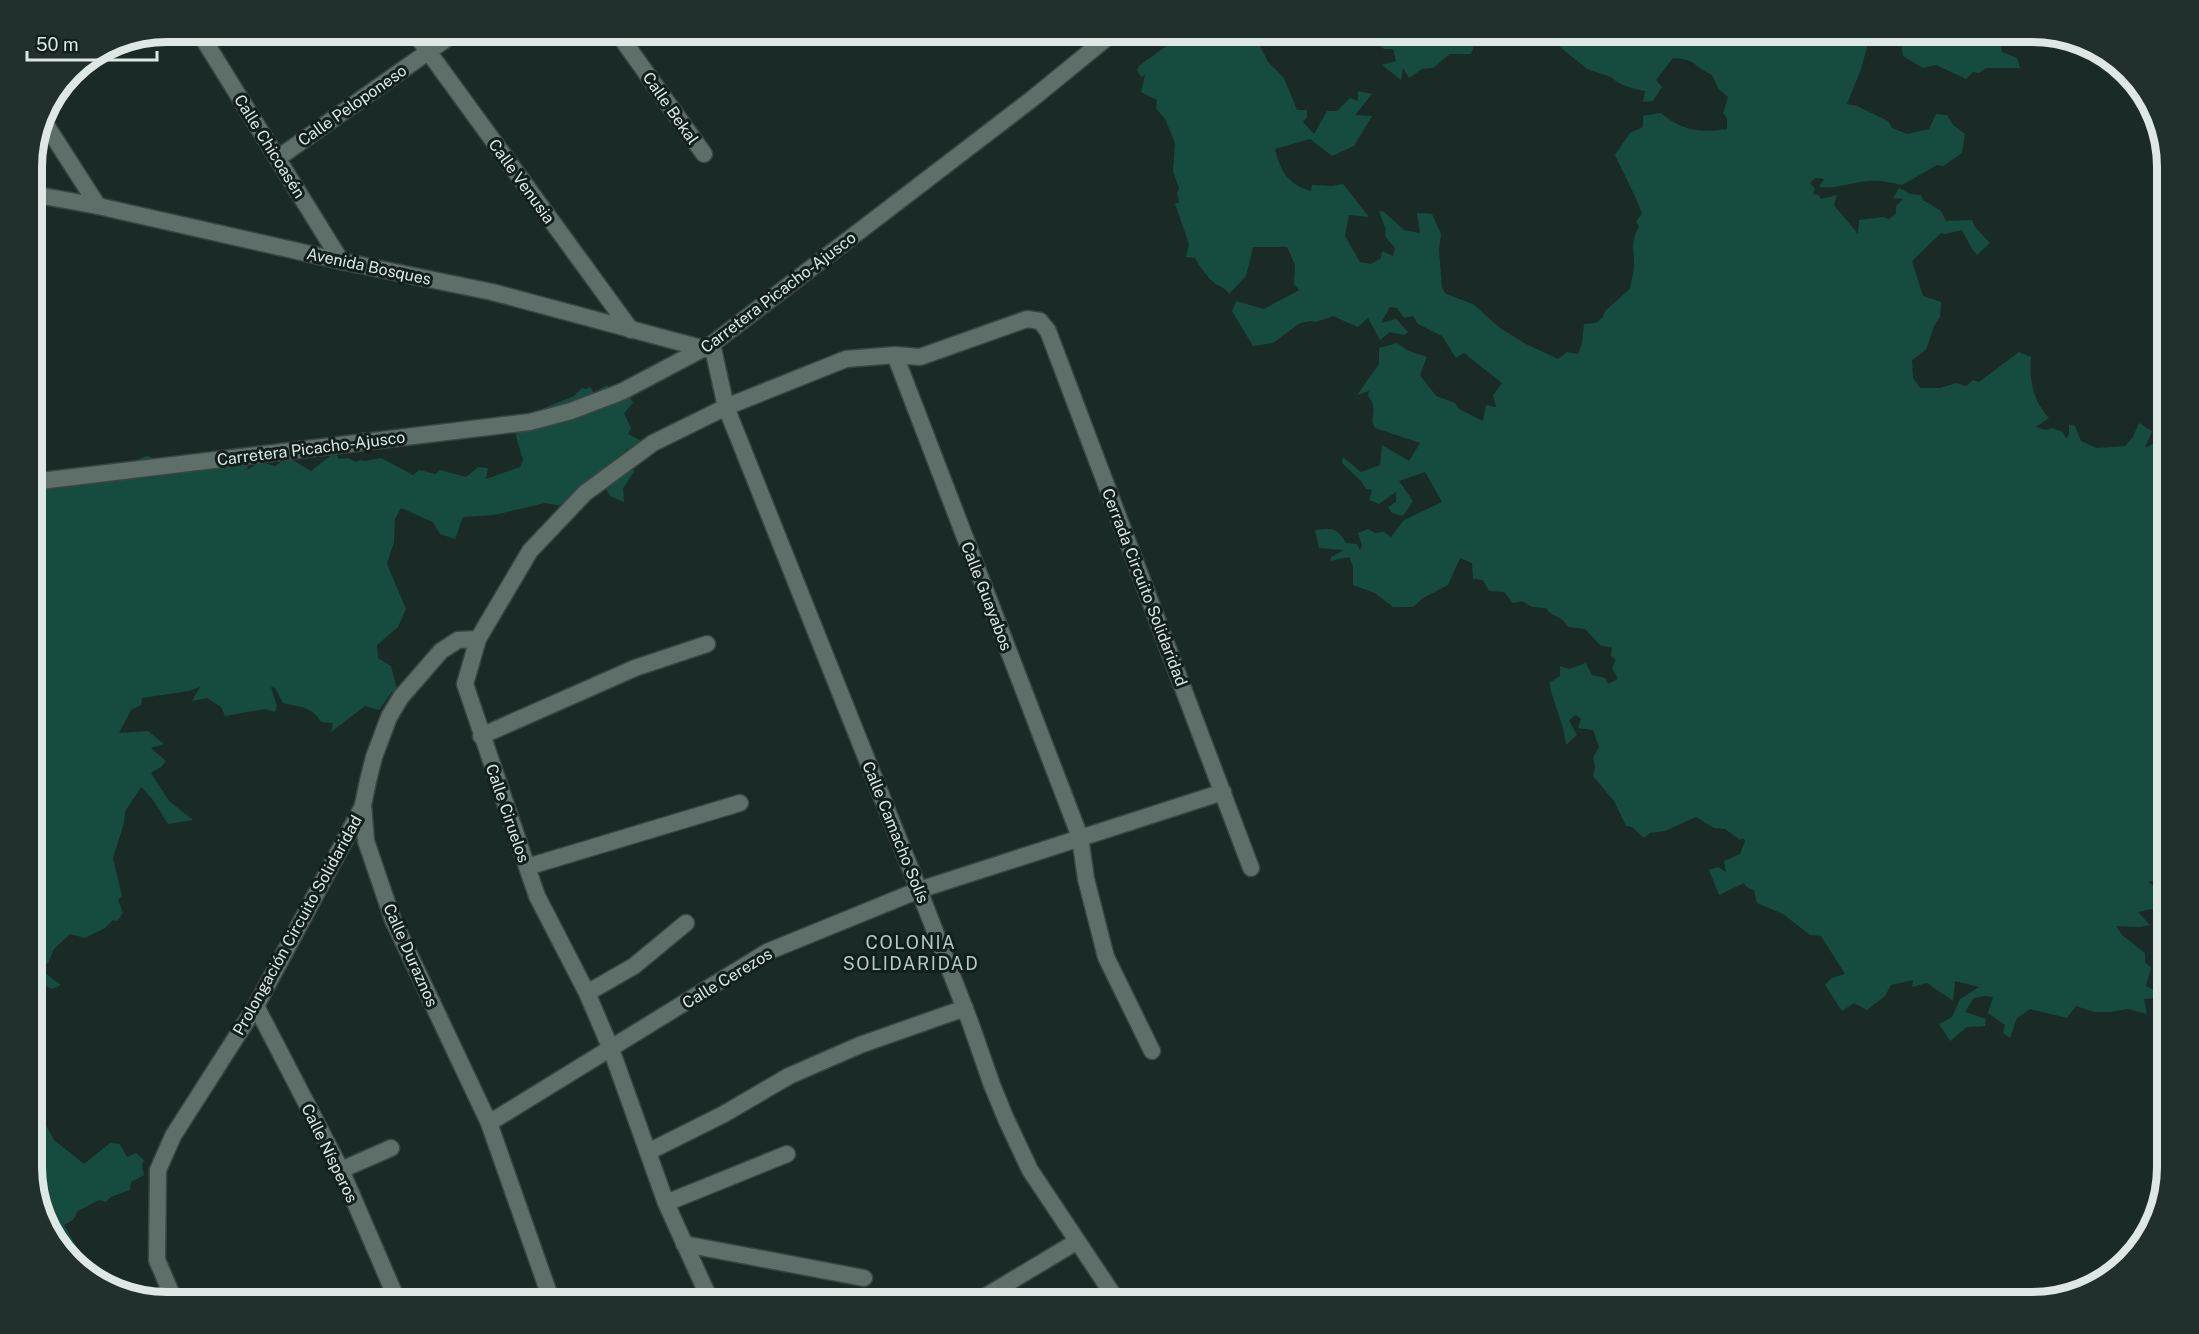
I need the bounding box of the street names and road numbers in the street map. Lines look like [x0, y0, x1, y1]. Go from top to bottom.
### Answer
street label: Calle Peloponeso [294, 61, 410, 150]
street label: Calle Bekal [639, 68, 703, 148]
street label: Calle Chicoasén [230, 91, 309, 202]
street label: Calle Venusia [485, 135, 559, 227]
street label: Carretera Picacho-Ajusco [697, 228, 860, 357]
street label: Avenida Bosques [305, 244, 433, 289]
street label: Carretera Picacho-Ajusco [216, 428, 406, 469]
street label: Cerrada Circuito Solidaridad [1098, 486, 1191, 689]
street label: Calle Guayabos [957, 539, 1016, 653]
street label: Calle Camacho Solís [858, 759, 933, 906]
street label: Calle Ciruelos [482, 761, 533, 865]
street label: Prolongación Circuito Solidaridad [229, 812, 366, 1039]
street label: Calle Duraznos [379, 901, 442, 1010]
street label: Calle Cerezos [679, 944, 776, 1013]
street label: Calle Nísperos [297, 1101, 362, 1206]

